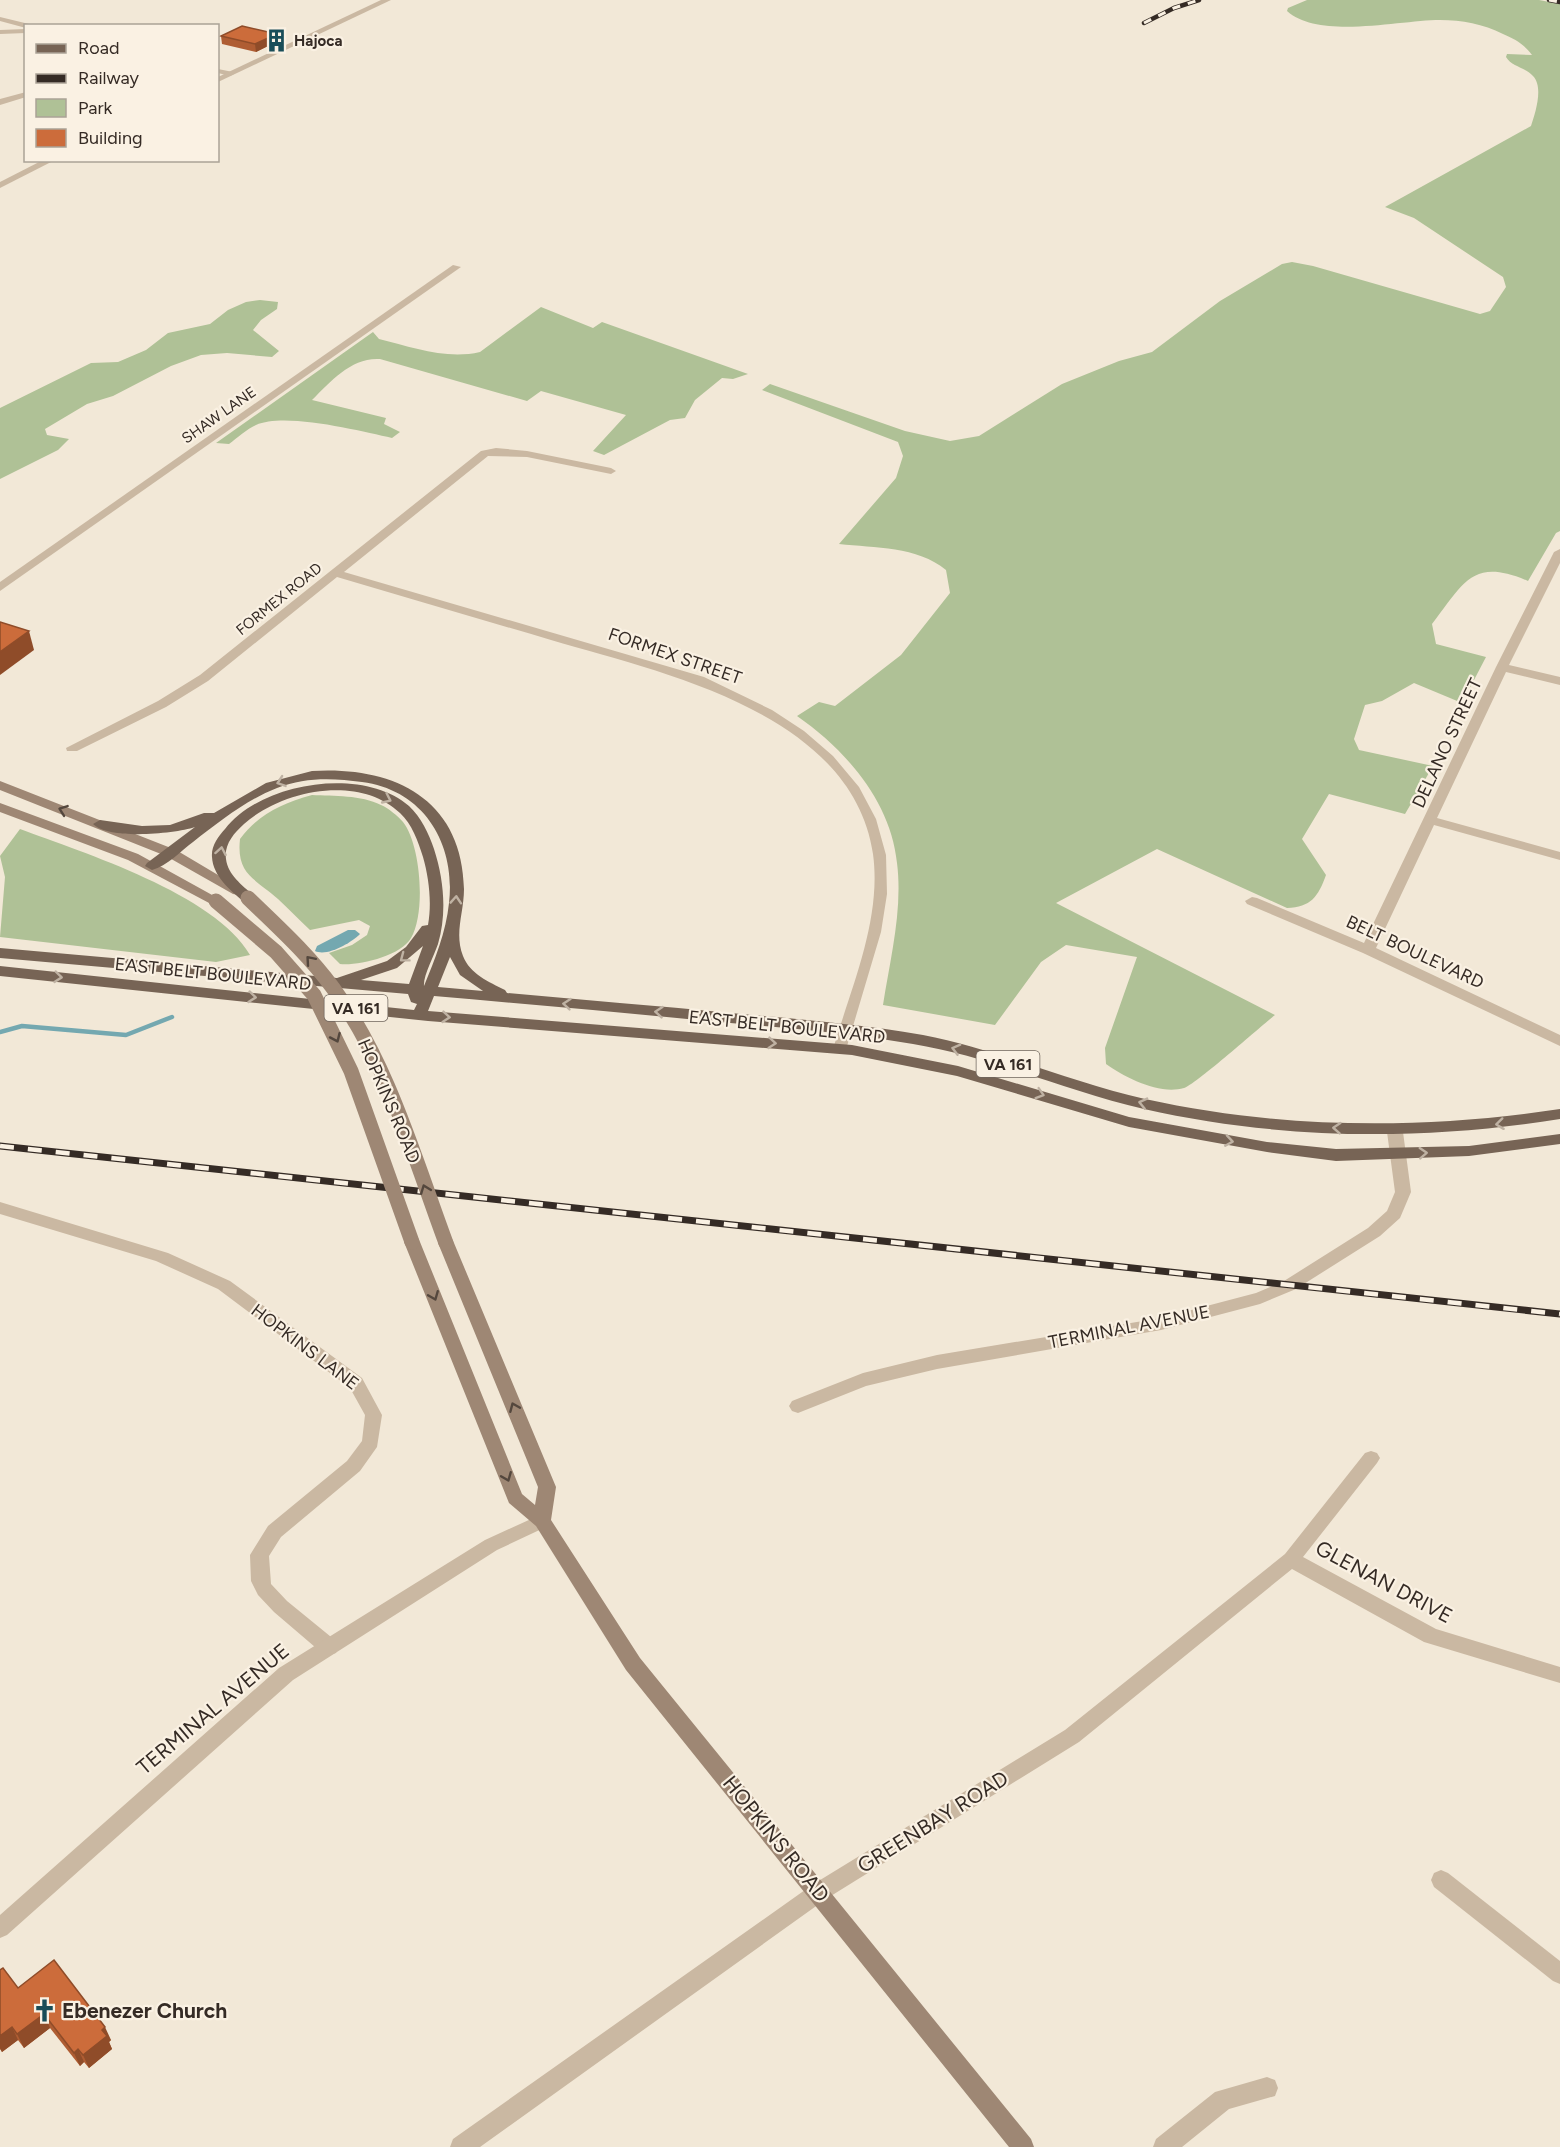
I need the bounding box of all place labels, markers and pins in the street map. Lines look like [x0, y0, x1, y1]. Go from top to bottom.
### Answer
building icon: Hajoca [263, 28, 289, 54]
place label: Hajoca [294, 32, 343, 50]
church icon: Ebenezer Church [31, 1998, 57, 2024]
place label: Ebenezer Church [62, 1998, 227, 2023]

